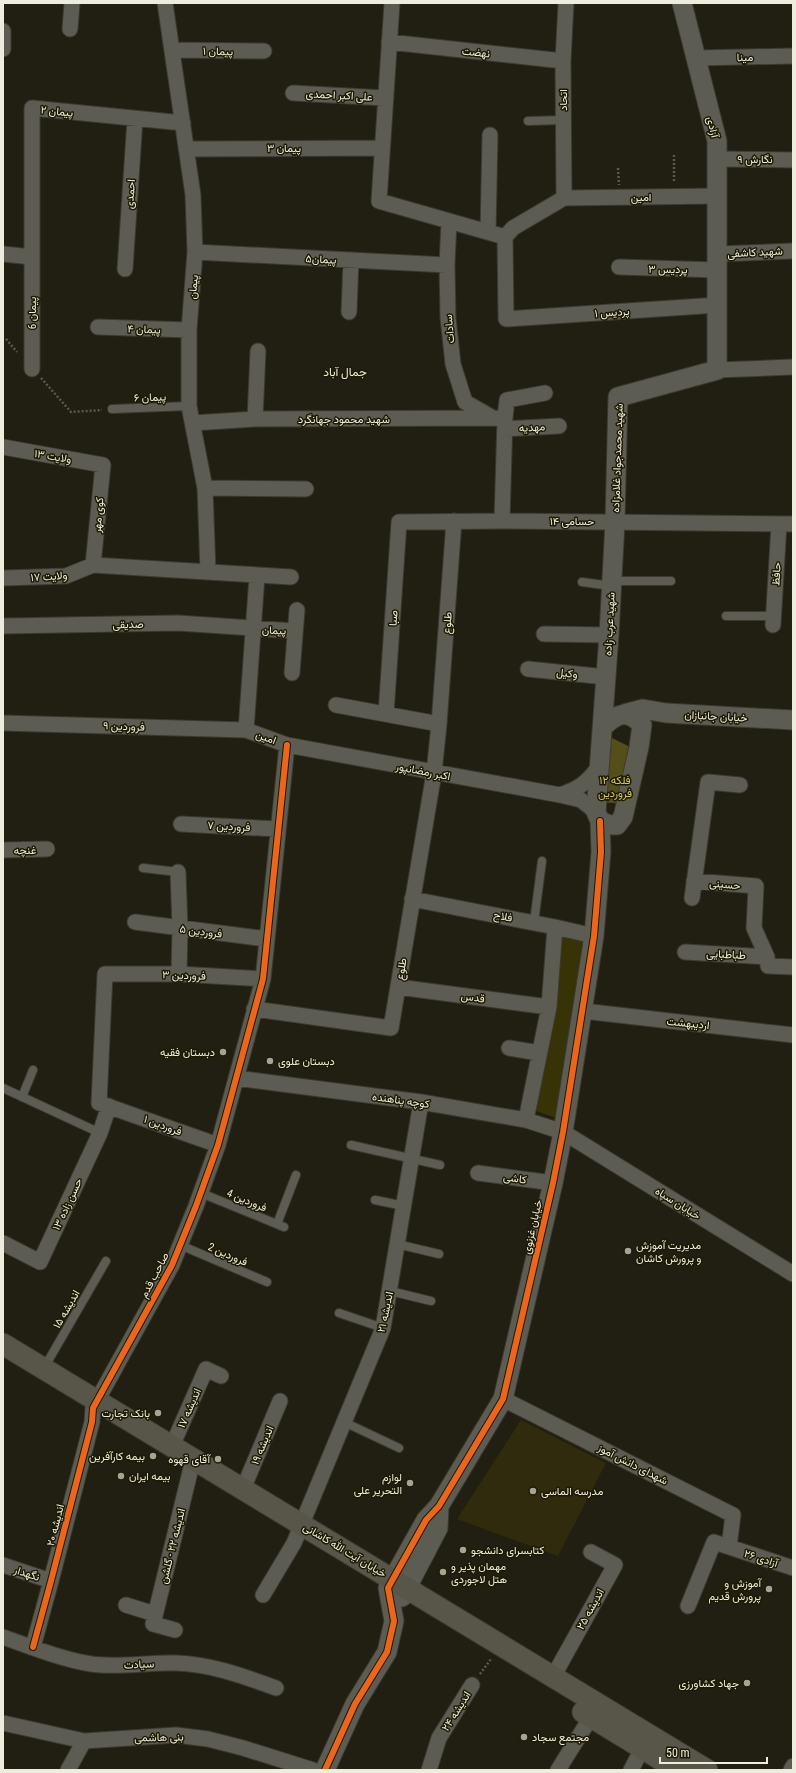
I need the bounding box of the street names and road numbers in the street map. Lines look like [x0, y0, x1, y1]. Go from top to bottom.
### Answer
street label: پیمان ۱ [203, 45, 233, 59]
street label: نهضت [461, 45, 491, 60]
street label: مینا [737, 51, 753, 64]
street label: علی اکبر احمدی [305, 87, 373, 104]
street label: اتحاد [557, 89, 570, 111]
street label: پیمان ۲ [40, 103, 74, 121]
street label: آزادی [704, 115, 722, 140]
street label: پیمان ۳ [267, 142, 301, 156]
street label: نگارش ۹ [737, 153, 773, 166]
street label: احمدی [123, 179, 138, 209]
street label: امین [631, 191, 651, 204]
street label: شهید کاشفی [727, 245, 783, 260]
street label: پیمان۵ [305, 252, 337, 268]
street label: پردیس ۳ [648, 263, 688, 277]
street label: پیمان [186, 274, 202, 300]
street label: پیمان 6 [26, 297, 40, 329]
street label: پردیس ۱ [594, 305, 630, 321]
street label: سادات [442, 314, 457, 344]
street label: پیمان ۴ [127, 322, 161, 338]
street label: پیمان ۶ [134, 390, 167, 406]
street label: شهید محمدجواد غلامزاده [609, 403, 626, 513]
street label: شهید محمود جهانگرد [298, 413, 390, 426]
street label: مهدیه [519, 420, 546, 435]
street label: ولایت ۱۳ [33, 447, 73, 466]
street label: کوی مهر [90, 497, 107, 534]
street label: حسامی ۱۴ [550, 515, 594, 528]
street label: حافظ [769, 562, 784, 586]
street label: ولایت ۱۷ [30, 569, 68, 584]
street label: شهید عرب زاده [601, 592, 618, 656]
street label: صبا [386, 610, 401, 626]
street label: طلوع [440, 611, 456, 635]
street label: صدیقی [112, 618, 144, 631]
street label: پیمان [262, 624, 287, 638]
street label: وکیل [556, 666, 578, 681]
street label: خیابان جانبازان [684, 708, 748, 725]
street label: فروردین ۹ [103, 719, 145, 734]
street label: امین [254, 728, 278, 747]
street label: اکبر رمضانپور [393, 760, 451, 784]
street label: فروردین ۷ [207, 819, 251, 834]
street label: غنچه [14, 844, 37, 858]
street label: حسینی [709, 877, 741, 892]
street label: فلاح [492, 908, 513, 926]
street label: فروردین ۵ [179, 922, 223, 941]
street label: طباطبایی [706, 947, 746, 962]
street label: طلوع [393, 957, 411, 981]
street label: فروردین ۳ [162, 968, 206, 983]
street label: قدس [460, 989, 486, 1006]
street label: اردیبهشت [666, 1015, 710, 1032]
street label: کوچه پناهنده [371, 1090, 431, 1112]
street label: فروردین ۱ [142, 1113, 184, 1138]
street label: کاشی [502, 1170, 528, 1187]
street label: حسن زاده ۱۳ [50, 1176, 85, 1232]
street label: خیابان سپاه [652, 1184, 703, 1223]
street label: فروردین 4 [225, 1187, 269, 1214]
street label: خیابان غزنوی [520, 1199, 545, 1256]
street label: فروردین 2 [206, 1240, 250, 1269]
street label: صاحب قدم [137, 1250, 173, 1301]
street label: اندیشه ۱۵ [50, 1288, 83, 1331]
street label: اندیشه ۲۱ [375, 1290, 396, 1334]
street label: اندیشه ۱۷ [175, 1386, 204, 1430]
street label: اندیشه ۱۹ [248, 1424, 276, 1467]
street label: شهدای دانش آموز [595, 1441, 670, 1488]
street label: اندیشه ۲۰ [44, 1503, 67, 1548]
street label: اندیشه ۲۲ - گلشن [157, 1507, 188, 1585]
street label: خیابان آیت الله کاشانی [301, 1520, 389, 1580]
street label: آزادی ۲۶ [742, 1547, 781, 1570]
street label: نگهدار [11, 1563, 41, 1584]
street label: اندیشه ۲۵ [574, 1587, 607, 1632]
street label: سیادت [123, 1657, 155, 1672]
street label: اندیشه ۲۴ [439, 1689, 474, 1734]
street label: بنی هاشمی [134, 1731, 184, 1744]

